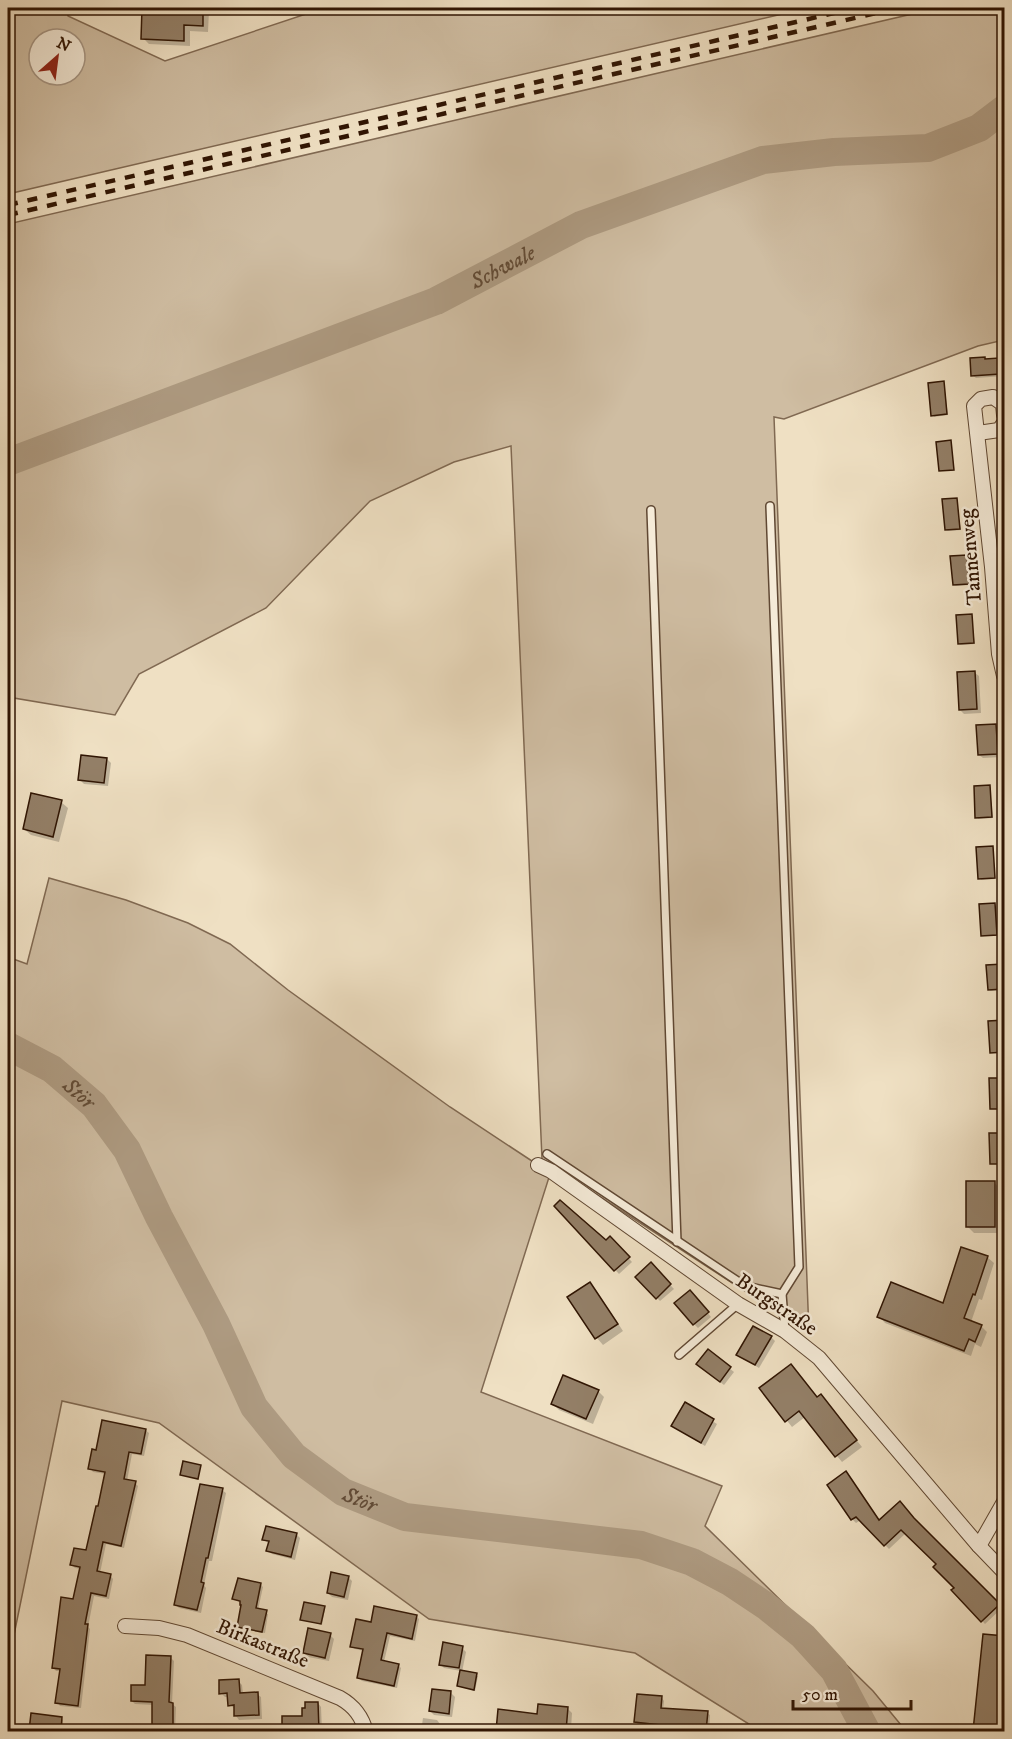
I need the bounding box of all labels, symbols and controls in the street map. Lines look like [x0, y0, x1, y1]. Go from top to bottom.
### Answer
north arrow [27, 27, 87, 87]
text: N [53, 33, 74, 57]
water label: Schwale [465, 239, 540, 296]
street label: Tannenweg [954, 507, 988, 606]
water label: Stör [56, 1072, 102, 1117]
street label: Burgstraße [730, 1268, 823, 1342]
water label: Stör [337, 1481, 383, 1520]
street label: Birkastraße [213, 1614, 313, 1674]
scale bar [793, 1673, 912, 1711]
text: 50 m [802, 1684, 838, 1706]

